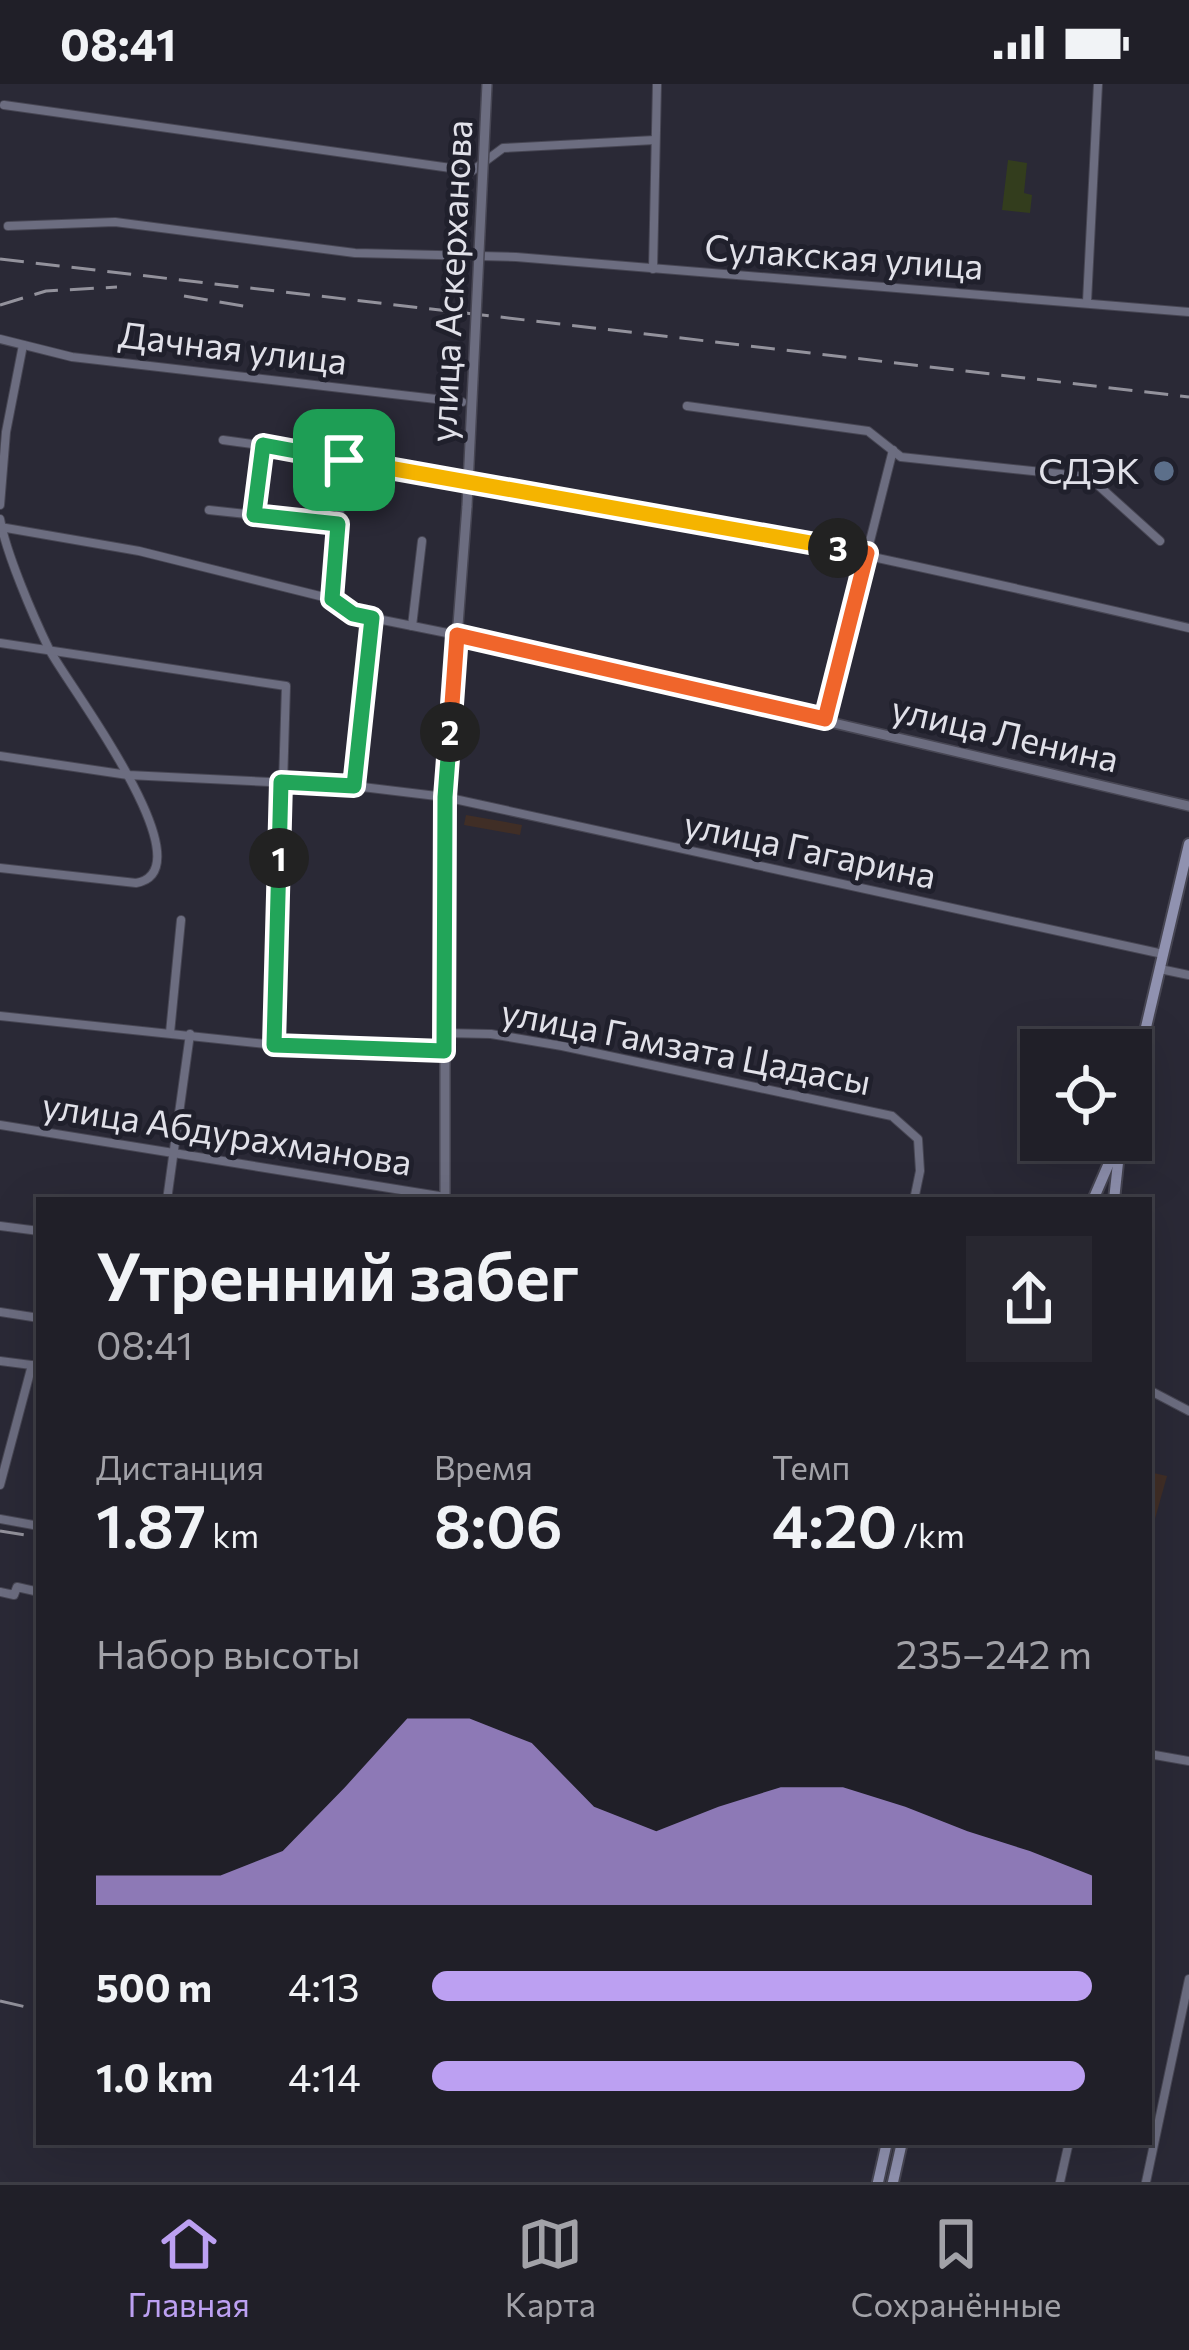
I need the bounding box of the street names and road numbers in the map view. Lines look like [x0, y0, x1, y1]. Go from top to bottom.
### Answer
street label: улица Аскерханова [419, 119, 479, 443]
street label: Сулакская улица [703, 223, 985, 287]
street label: Дачная улица [117, 310, 350, 382]
street label: улица Ленина [888, 685, 1123, 780]
street label: улица Гагарина [680, 800, 940, 896]
street label: улица Гамзата Цадасы [498, 988, 875, 1102]
street label: улица Абдурахманова [39, 1081, 415, 1183]

